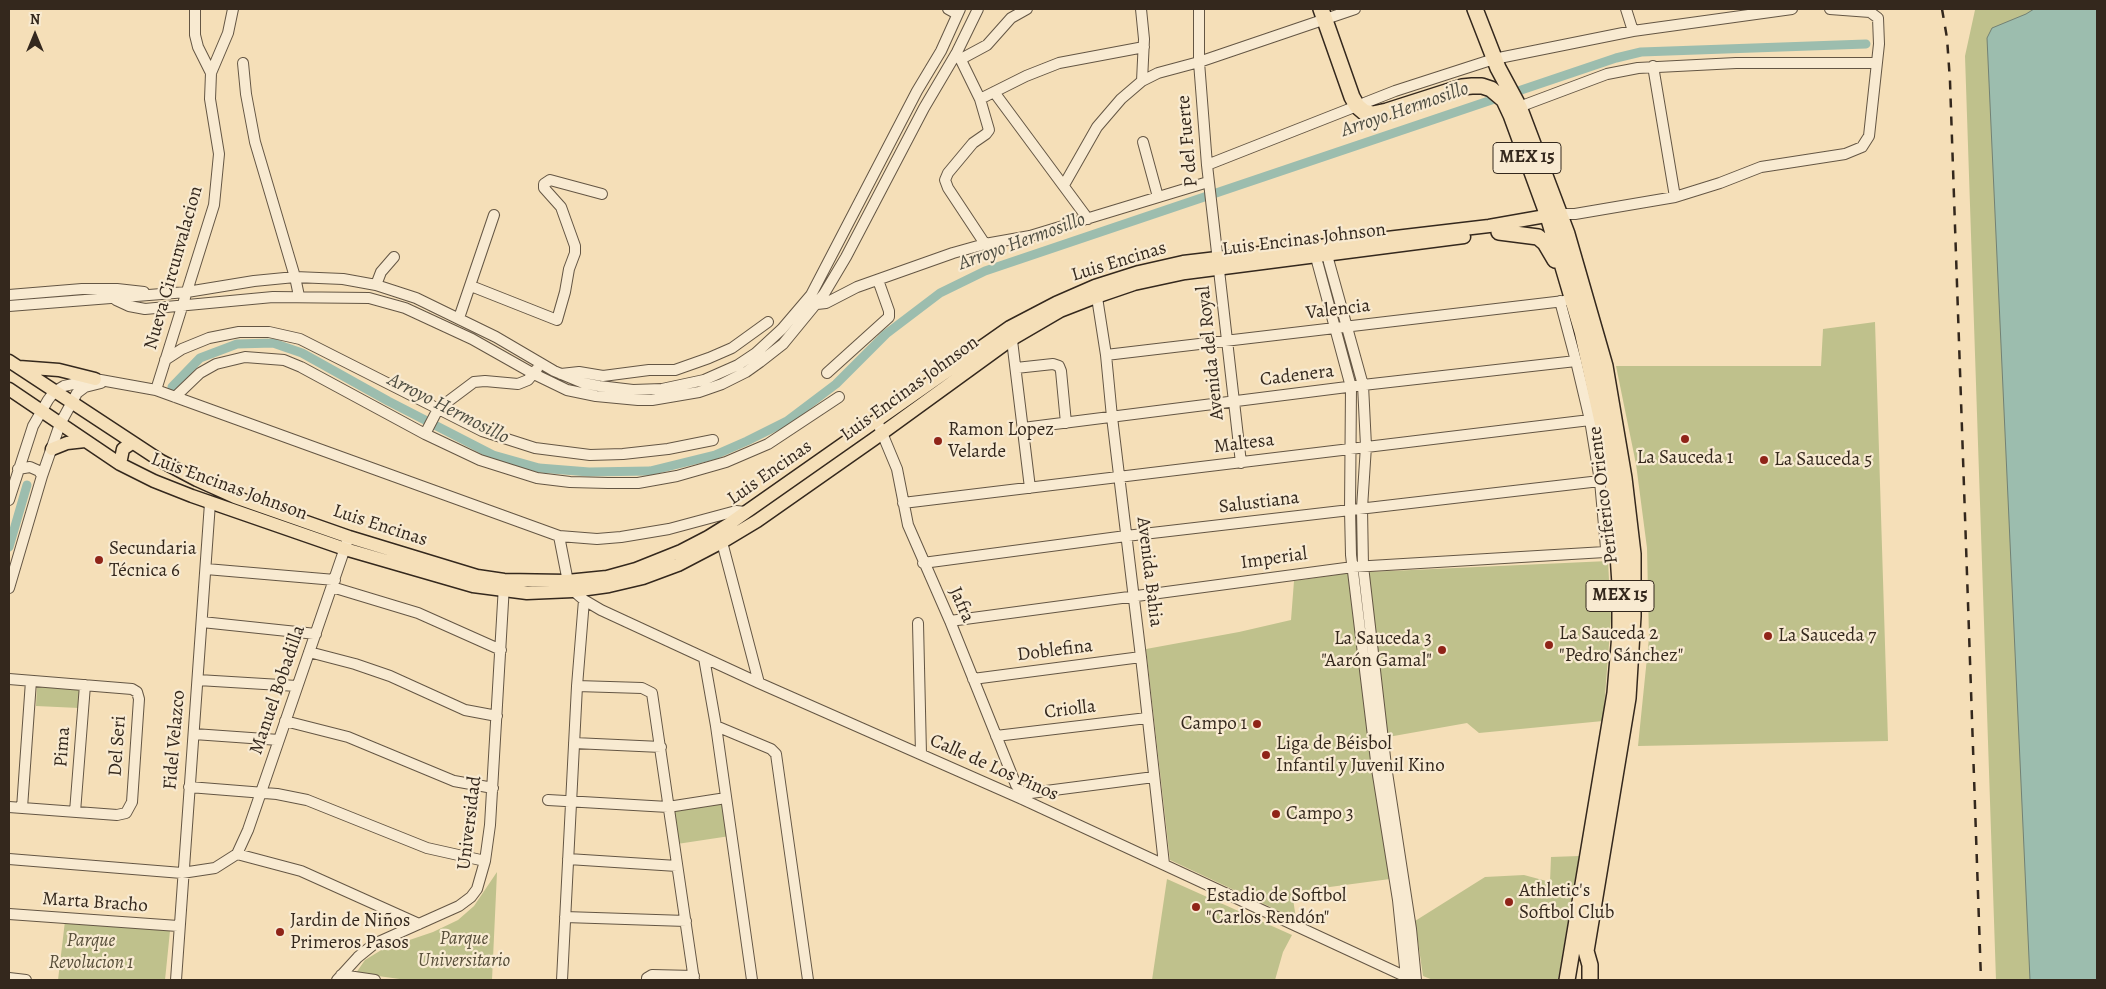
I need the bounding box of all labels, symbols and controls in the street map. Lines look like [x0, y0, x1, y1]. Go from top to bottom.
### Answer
north arrow [10, 10, 60, 60]
text: N [30, 10, 40, 29]
water label: Arroyo Hermosillo [1338, 77, 1472, 143]
street label: P del Fuerte [1173, 94, 1203, 188]
road number: MEX 15 [1493, 142, 1561, 174]
street label: Nueva Circunvalacion [140, 183, 208, 353]
water label: Arroyo Hermosillo [955, 208, 1089, 276]
street label: Luis Encinas Johnson [1221, 219, 1387, 261]
street label: Luis Encinas [1069, 237, 1169, 287]
street label: Avenida del Royal [1193, 285, 1229, 421]
street label: Valencia [1304, 295, 1372, 325]
street label: Luis Encinas Johnson [837, 331, 983, 447]
street label: Cadenera [1259, 360, 1335, 392]
water label: Arroyo Hermosillo [383, 368, 513, 450]
place label: Ramon Lopez Velarde [948, 419, 1054, 463]
street label: Periferico Oriente [1584, 425, 1624, 565]
street label: Maltesa [1213, 429, 1275, 459]
marker: La Sauceda 1 [1679, 433, 1691, 445]
marker: Ramon Lopez Velarde [932, 435, 944, 447]
street label: Luis Encinas [723, 436, 817, 510]
place label: La Sauceda 1 [1637, 447, 1733, 469]
street label: Luis Encinas Johnson [148, 448, 310, 526]
place label: La Sauceda 5 [1774, 449, 1872, 471]
marker: La Sauceda 5 [1758, 454, 1770, 466]
street label: Salustiana [1217, 487, 1301, 519]
street label: Luis Encinas [330, 500, 430, 552]
street label: Avenida Bahia [1131, 516, 1167, 628]
place label: Secundaria Técnica 6 [109, 538, 196, 582]
street label: Imperial [1239, 543, 1309, 575]
marker: Secundaria Técnica 6 [93, 554, 105, 566]
road number: MEX 15 [1586, 580, 1654, 612]
street label: Jafra [943, 584, 979, 626]
street label: Manuel Bobadilla [245, 622, 311, 758]
place label: La Sauceda 2 "Pedro Sánchez" [1559, 623, 1683, 667]
place label: La Sauceda 7 [1778, 625, 1876, 647]
place label: La Sauceda 3 "Aarón Gamal" [1321, 628, 1432, 672]
marker: La Sauceda 7 [1762, 630, 1774, 642]
street label: Doblefina [1016, 635, 1094, 667]
marker: La Sauceda 2 "Pedro Sánchez" [1543, 639, 1555, 651]
marker: La Sauceda 3 "Aarón Gamal" [1436, 644, 1448, 656]
street label: Fidel Velazco [159, 689, 191, 791]
street label: Criolla [1043, 696, 1097, 724]
place label: Campo 1 [1181, 713, 1247, 735]
street label: Del Seri [104, 715, 132, 777]
marker: Campo 1 [1251, 718, 1263, 730]
street label: Pima [50, 726, 76, 768]
street label: Calle de Los Pinos [926, 729, 1062, 807]
place label: Liga de Béisbol Infantil y Juvenil Kino [1276, 733, 1445, 777]
marker: Liga de Béisbol Infantil y Juvenil Kino [1260, 749, 1272, 761]
street label: Universidad [453, 775, 487, 871]
place label: Campo 3 [1286, 803, 1354, 825]
marker: Campo 3 [1270, 808, 1282, 820]
place label: Athletic's Softbol Club [1519, 880, 1614, 924]
place label: Estadio de Softbol "Carlos Rendón" [1206, 885, 1347, 929]
street label: Marta Bracho [41, 888, 149, 918]
marker: Athletic's Softbol Club [1503, 896, 1515, 908]
marker: Estadio de Softbol "Carlos Rendón" [1190, 901, 1202, 913]
place label: Jardin de Niños Primeros Pasos [290, 910, 410, 954]
marker: Jardin de Niños Primeros Pasos [274, 926, 286, 938]
park label: Parque Universitario [418, 928, 510, 972]
park label: Parque Revolucion 1 [48, 930, 134, 974]

